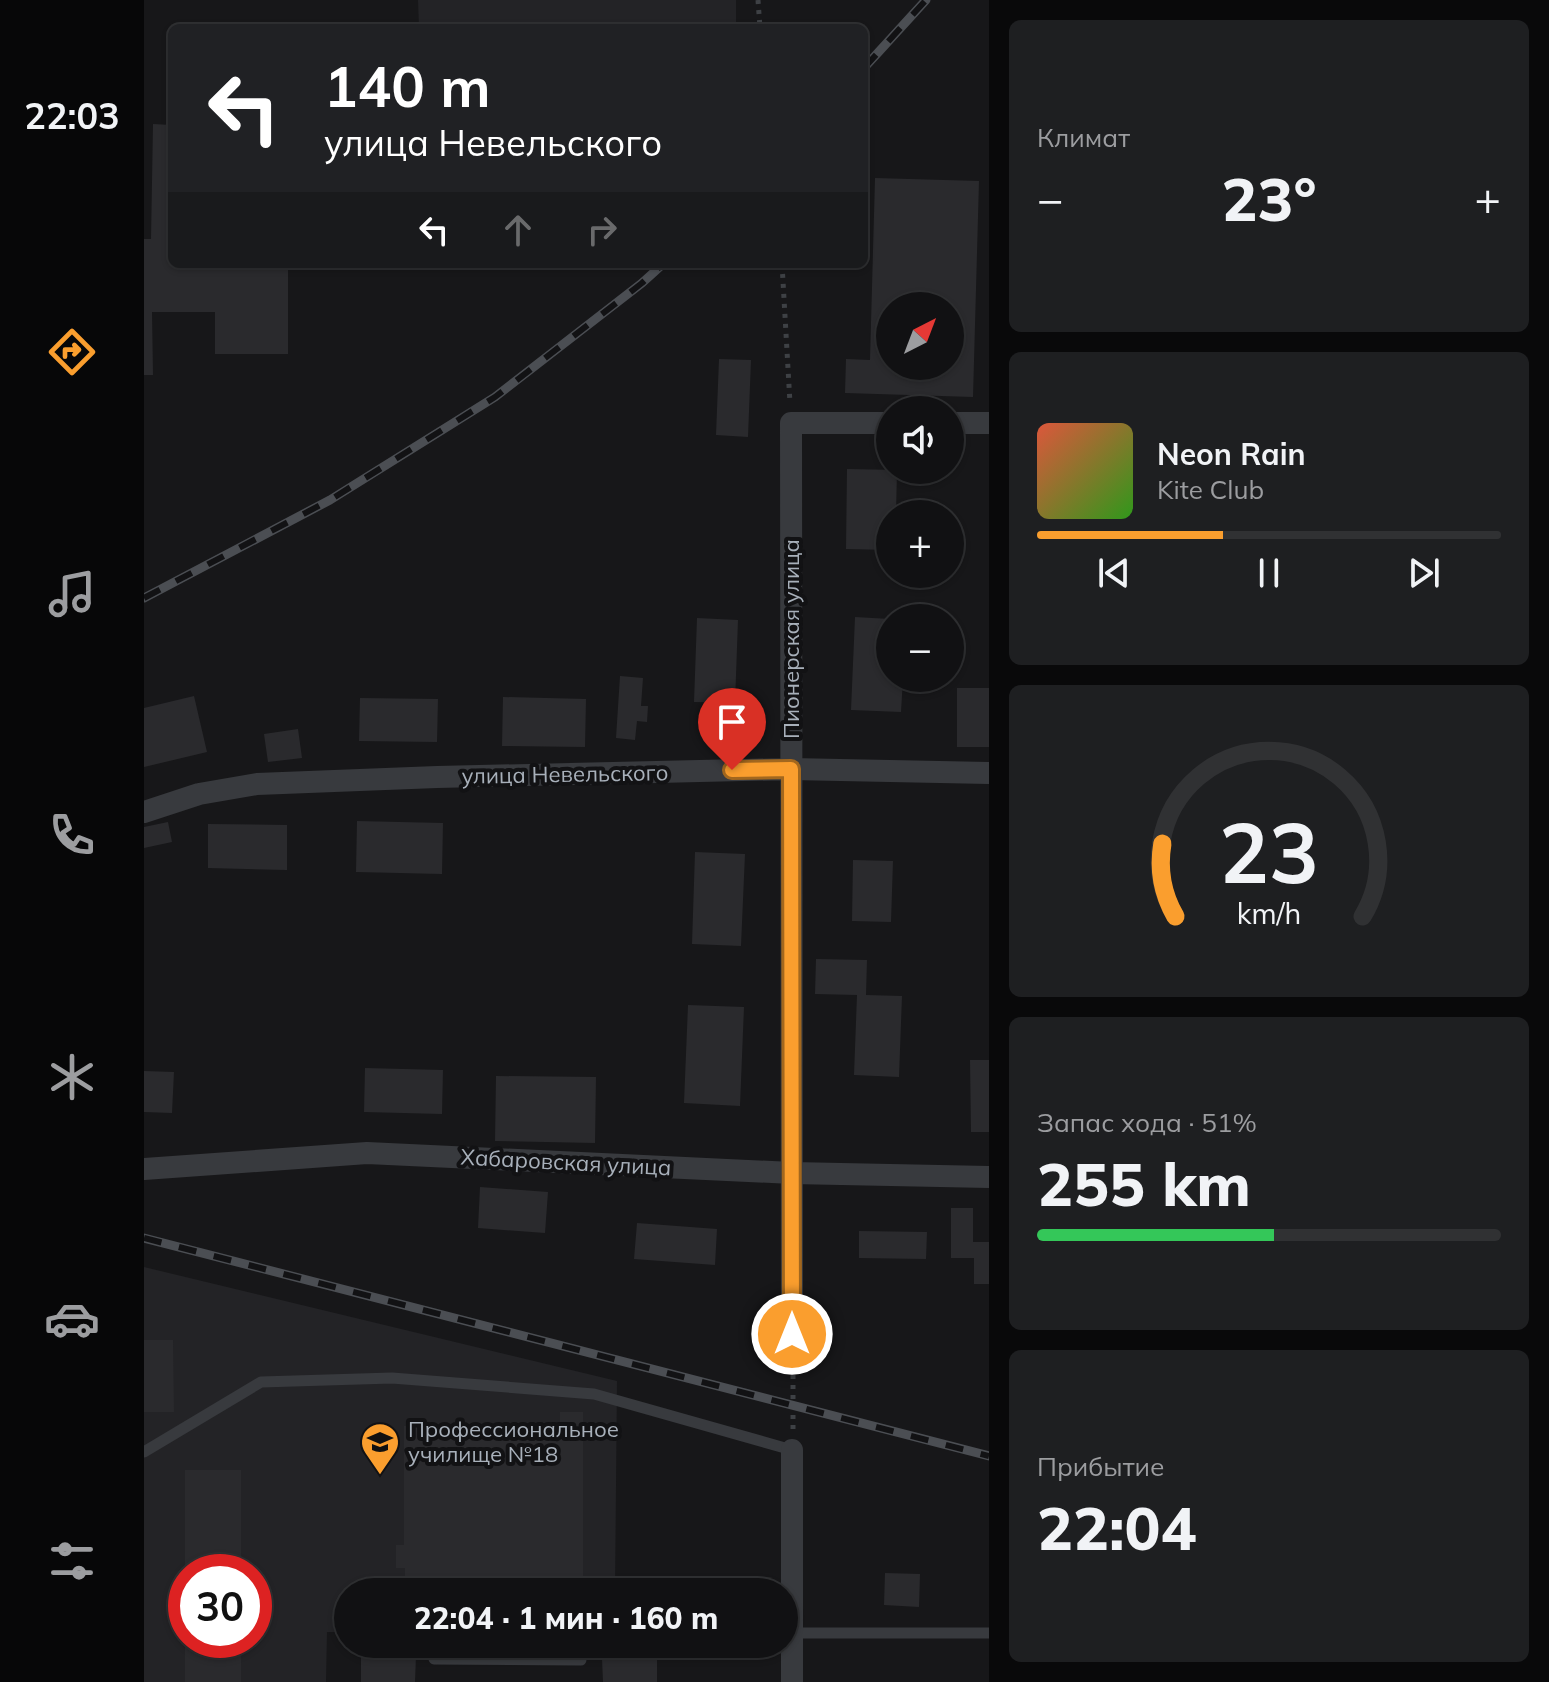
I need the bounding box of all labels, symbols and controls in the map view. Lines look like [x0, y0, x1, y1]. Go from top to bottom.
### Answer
text: 140 m [324, 51, 491, 121]
icon: left [192, 56, 296, 160]
text: 22:03 [24, 93, 120, 138]
text: улица Невельского [324, 120, 662, 165]
text: Климат [1037, 121, 1130, 154]
text: 23° [1221, 161, 1317, 236]
text: − [1037, 171, 1063, 226]
text: + [1475, 171, 1501, 226]
icon: left [412, 208, 456, 252]
icon: ahead [496, 208, 540, 252]
icon: right [580, 208, 624, 252]
north arrow [876, 292, 964, 380]
map controls [876, 292, 964, 692]
icon: directions [44, 324, 100, 380]
button: sound [876, 396, 964, 484]
text: Neon Rain [1157, 435, 1306, 473]
text: Kite Club [1157, 473, 1264, 506]
button: + [876, 500, 964, 588]
street label: Пионерская улица [777, 539, 805, 739]
icon: previous [1092, 551, 1136, 595]
icon: pause [1247, 551, 1291, 595]
icon: next [1402, 551, 1446, 595]
icon: music [44, 566, 100, 622]
button: − [876, 604, 964, 692]
pin [698, 688, 766, 770]
icon: arrive [710, 700, 754, 744]
street label: улица Невельского [461, 758, 669, 790]
text: 23 [1219, 799, 1319, 904]
icon: phone [44, 807, 100, 863]
text: km/h [1237, 895, 1301, 931]
icon: climate [44, 1049, 100, 1105]
text: Запас хода · 51% [1037, 1106, 1257, 1139]
street label: Хабаровская улица [460, 1143, 672, 1181]
text: 255 km [1037, 1146, 1251, 1221]
icon: car [44, 1291, 100, 1347]
position arrow [750, 1292, 834, 1376]
place label: Профессиональное училище №18 [408, 1415, 619, 1468]
school or university icon: Профессиональное училище №18 [359, 1421, 401, 1476]
text: Прибытие [1037, 1450, 1164, 1483]
text: 22:04 [1037, 1490, 1197, 1565]
icon: filters [44, 1533, 100, 1589]
speed limit sign: 30 [168, 1554, 272, 1658]
text: 22:04 · 1 мин · 160 m [414, 1599, 718, 1637]

